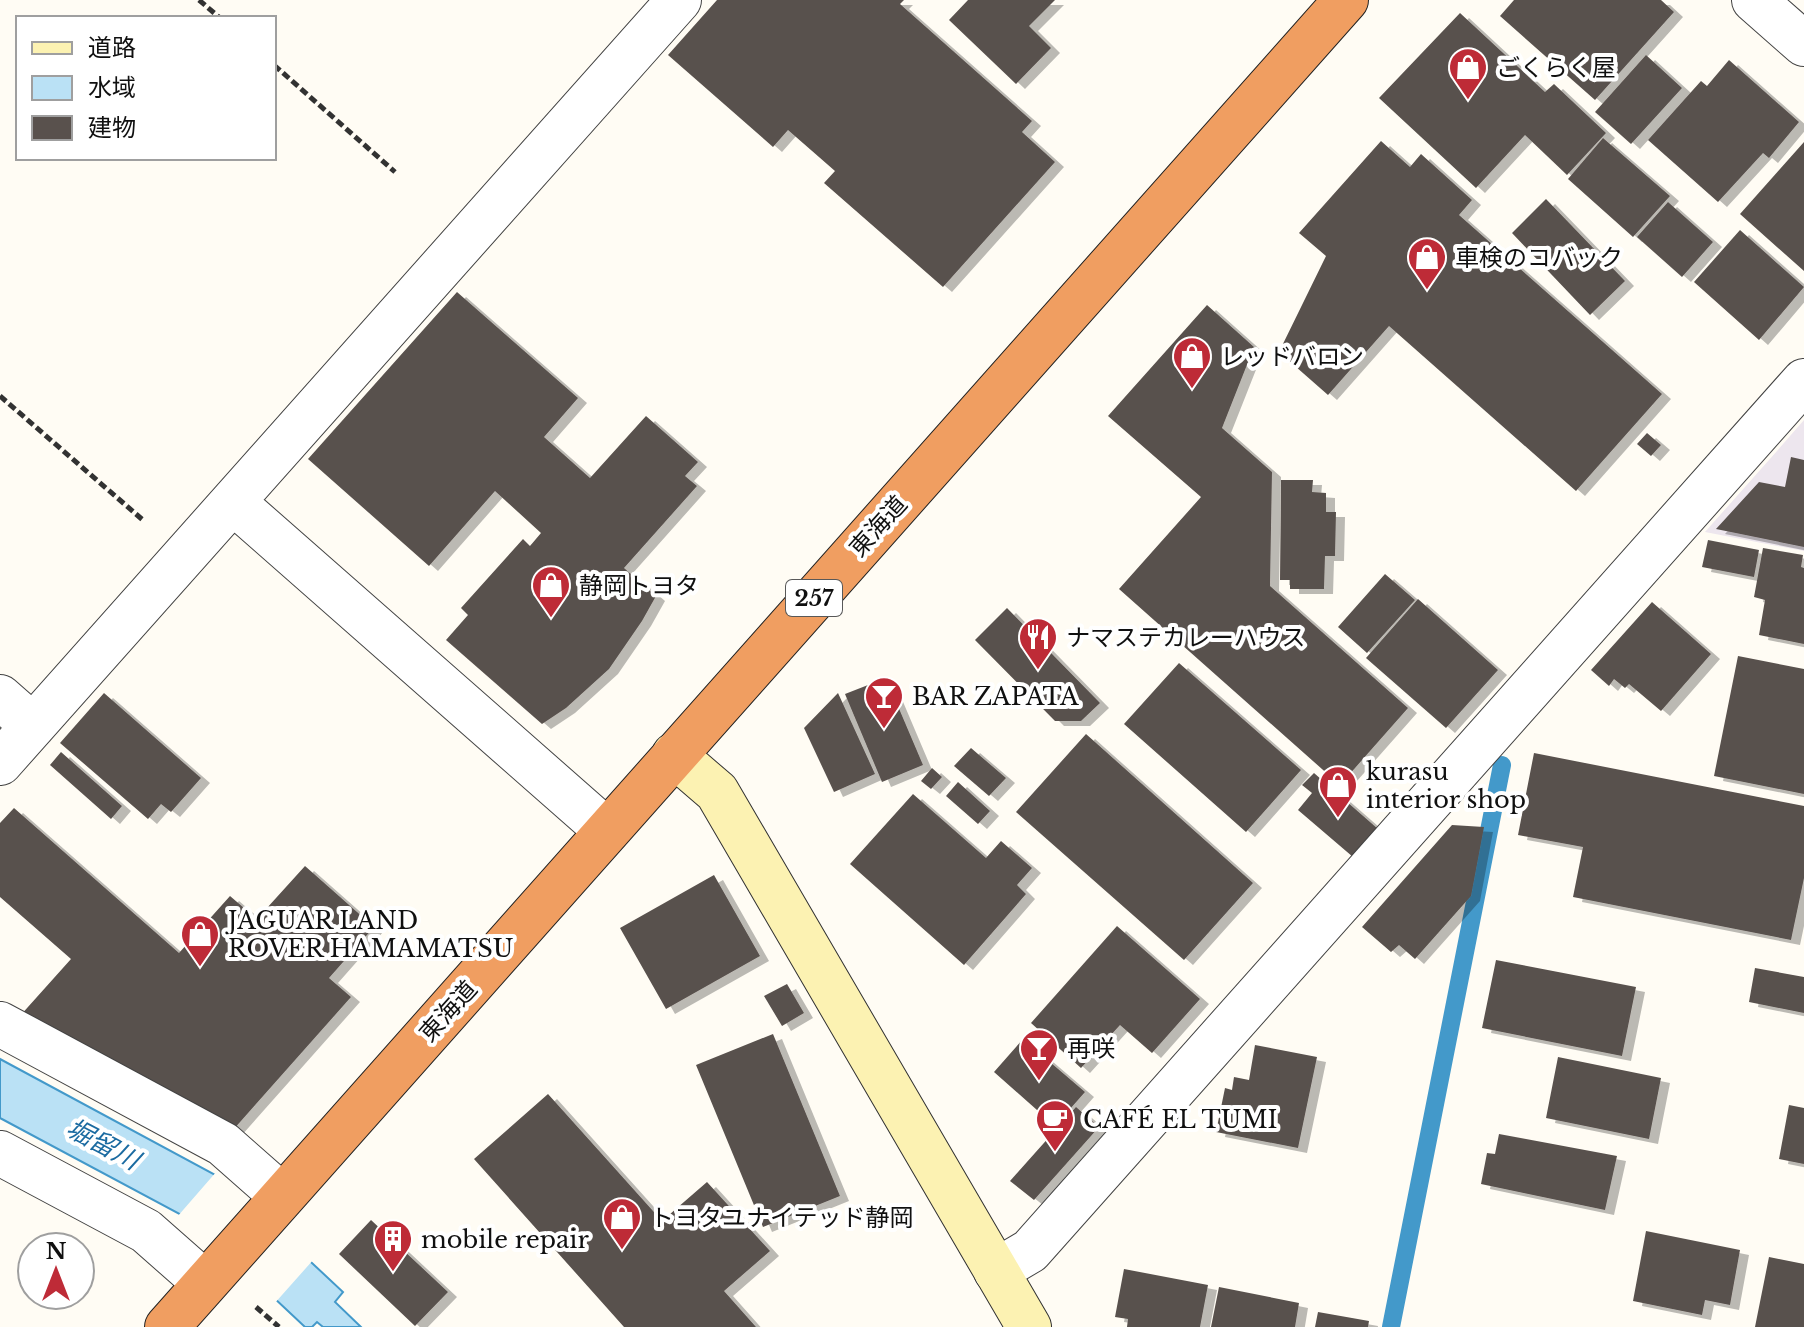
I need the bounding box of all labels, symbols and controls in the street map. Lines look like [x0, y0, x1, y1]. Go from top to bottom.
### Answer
legend [16, 16, 276, 160]
text: 道路 [88, 33, 136, 62]
shop icon: ごくらく屋 [1447, 46, 1489, 101]
place label: ごくらく屋 [1496, 53, 1616, 82]
text: 水域 [88, 73, 136, 102]
text: 建物 [88, 113, 136, 142]
shop icon: 車検のコバック [1406, 236, 1448, 291]
place label: 車検のコバック [1455, 243, 1623, 272]
shop icon: レッドバロン [1171, 335, 1213, 390]
place label: レッドバロン [1220, 342, 1364, 371]
street label: 東海道 [843, 490, 913, 562]
shop icon: 静岡トヨタ [530, 564, 572, 619]
place label: 静岡トヨタ [579, 571, 699, 600]
road number: 257 [786, 580, 842, 616]
restaurant icon: ナマステカレーハウス [1017, 616, 1059, 671]
place label: ナマステカレーハウス [1066, 623, 1306, 652]
bar icon: BAR ZAPATA [863, 675, 905, 730]
place label: BAR ZAPATA [912, 682, 1079, 711]
place label: kurasu interior shop [1366, 757, 1526, 814]
shop icon: kurasu interior shop [1317, 764, 1359, 819]
place label: JAGUAR LAND ROVER HAMAMATSU [225, 906, 513, 963]
shop icon: JAGUAR LAND ROVER HAMAMATSU [179, 913, 221, 968]
street label: 東海道 [413, 975, 483, 1047]
bar icon: 再咲 [1018, 1027, 1060, 1082]
place label: 再咲 [1067, 1034, 1115, 1063]
cafe icon: CAFÉ EL TUMI [1034, 1098, 1076, 1153]
place label: CAFÉ EL TUMI [1083, 1105, 1278, 1134]
water label: 堀留川 [61, 1112, 148, 1178]
shop icon: トヨタユナイテッド静岡 [601, 1196, 643, 1251]
place label: トヨタユナイテッド静岡 [650, 1203, 914, 1232]
building icon: mobile repair [372, 1218, 414, 1273]
place label: mobile repair [421, 1225, 589, 1254]
north arrow [16, 1231, 96, 1311]
text: N [46, 1238, 67, 1265]

